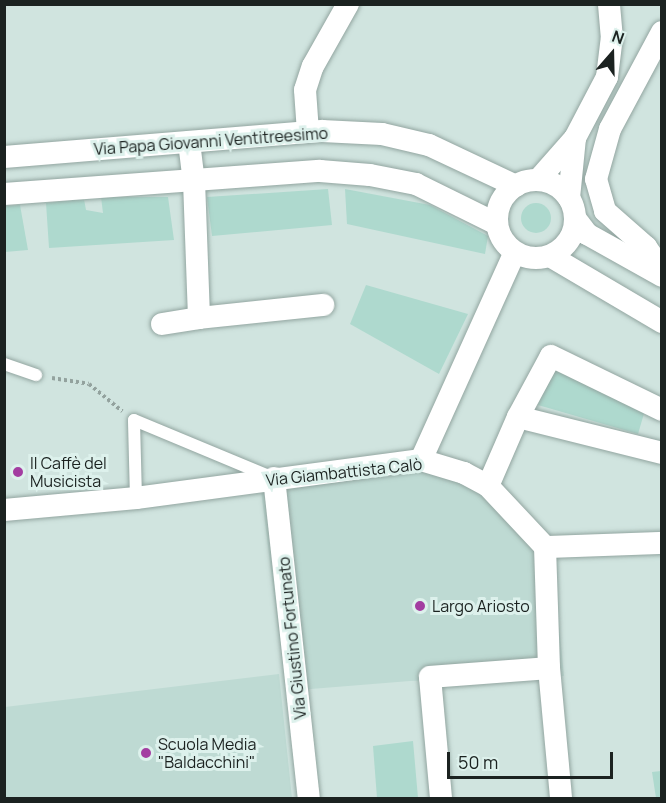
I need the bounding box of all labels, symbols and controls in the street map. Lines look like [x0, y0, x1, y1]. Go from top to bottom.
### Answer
north arrow [582, 24, 642, 84]
text: N [609, 25, 627, 49]
street label: Via Papa Giovanni Ventitreesimo [93, 123, 329, 159]
place label: Il Caffè del Musicista [30, 453, 107, 491]
street label: Via Giambattista Calò [265, 454, 423, 490]
marker: Il Caffè del Musicista [11, 465, 25, 479]
street label: Via Giustino Fortunato [274, 556, 310, 720]
place label: Largo Ariosto [432, 596, 530, 616]
marker: Largo Ariosto [413, 599, 427, 613]
place label: Scuola Media "Baldacchini" [158, 734, 256, 772]
scale bar [450, 740, 616, 778]
marker: Scuola Media "Baldacchini" [139, 746, 153, 760]
text: 50 m [458, 750, 498, 774]

